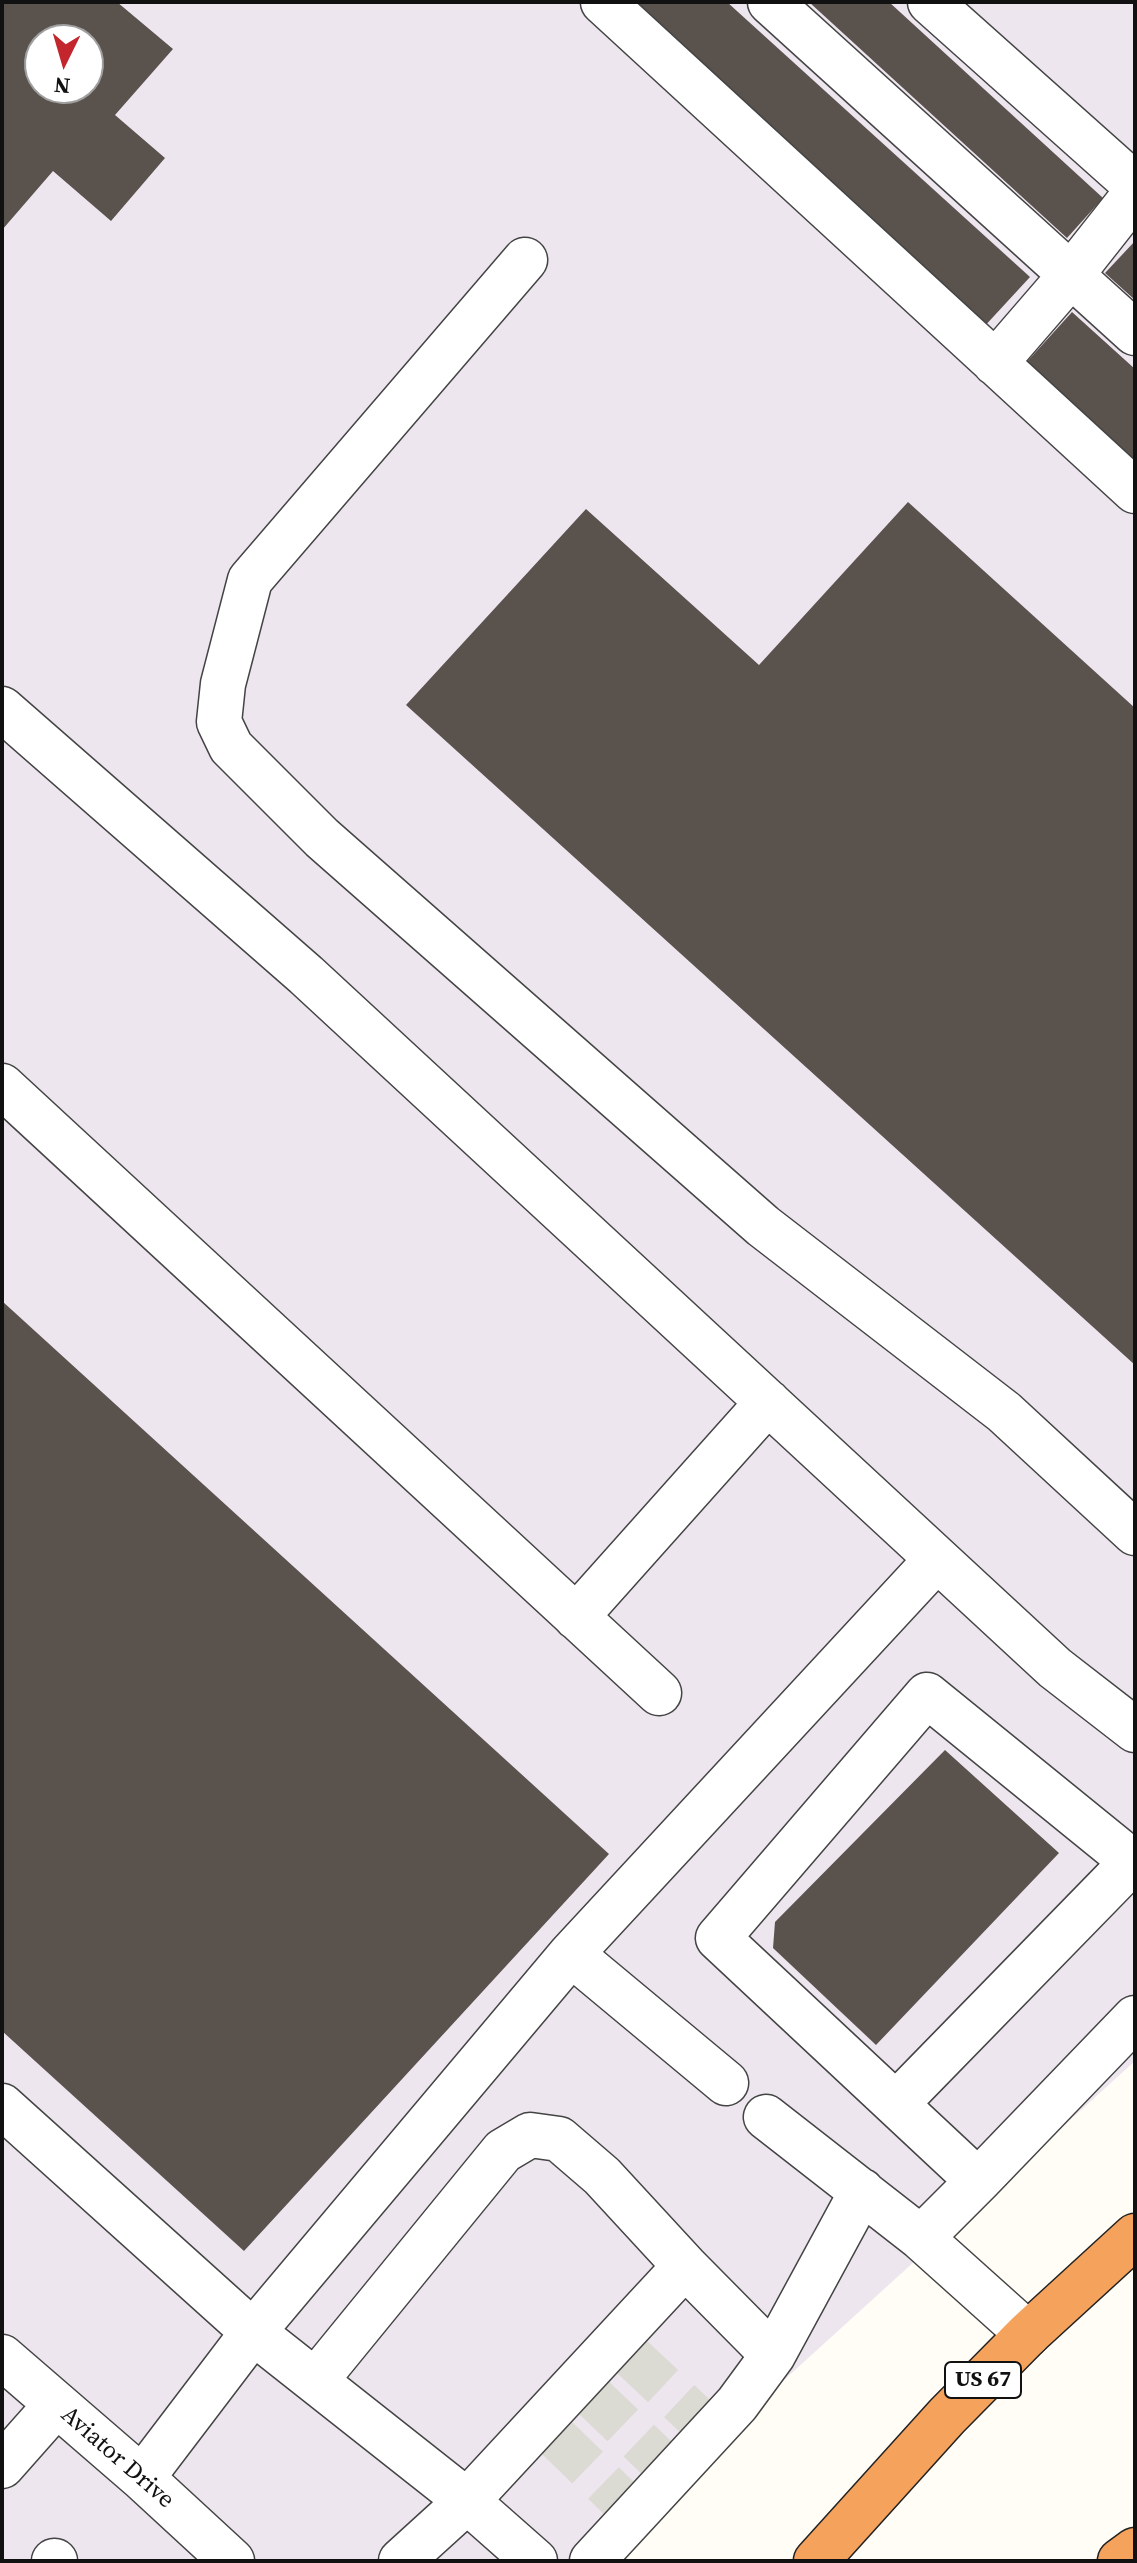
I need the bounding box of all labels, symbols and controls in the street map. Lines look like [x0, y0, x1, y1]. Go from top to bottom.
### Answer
north arrow [24, 24, 104, 104]
text: N [53, 70, 71, 102]
road number: US 67 [945, 2362, 1021, 2398]
street label: Aviator Drive [55, 2401, 179, 2515]

